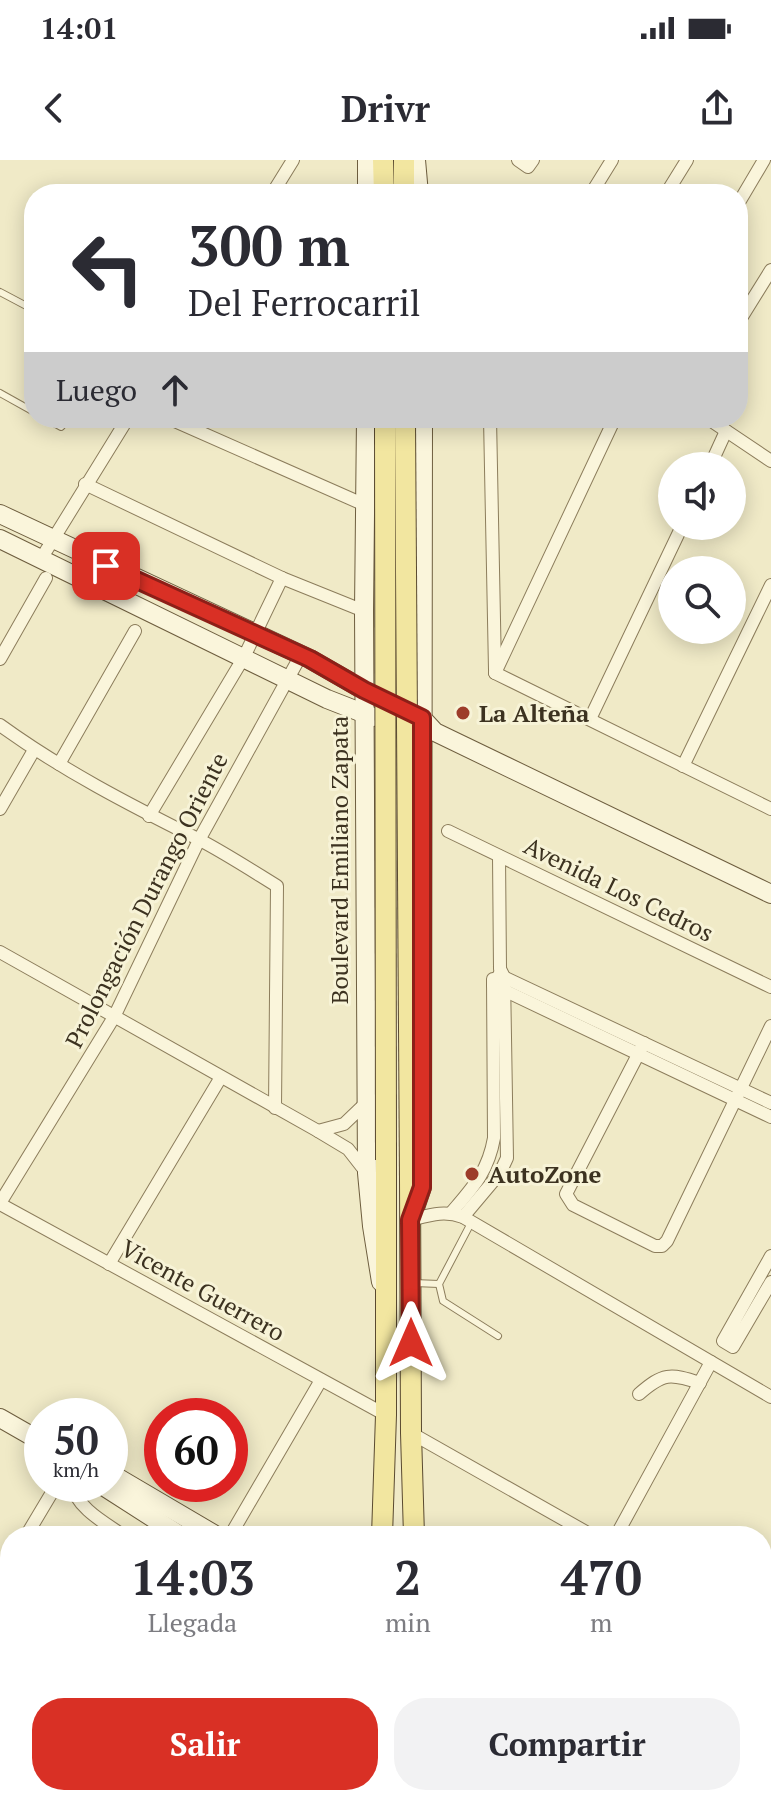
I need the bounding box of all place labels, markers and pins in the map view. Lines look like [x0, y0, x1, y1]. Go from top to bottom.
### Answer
pin [72, 532, 140, 600]
place label: La Alteña [479, 697, 590, 729]
marker: La Alteña [454, 704, 472, 722]
place label: AutoZone [488, 1158, 602, 1190]
marker: AutoZone [463, 1165, 481, 1183]

